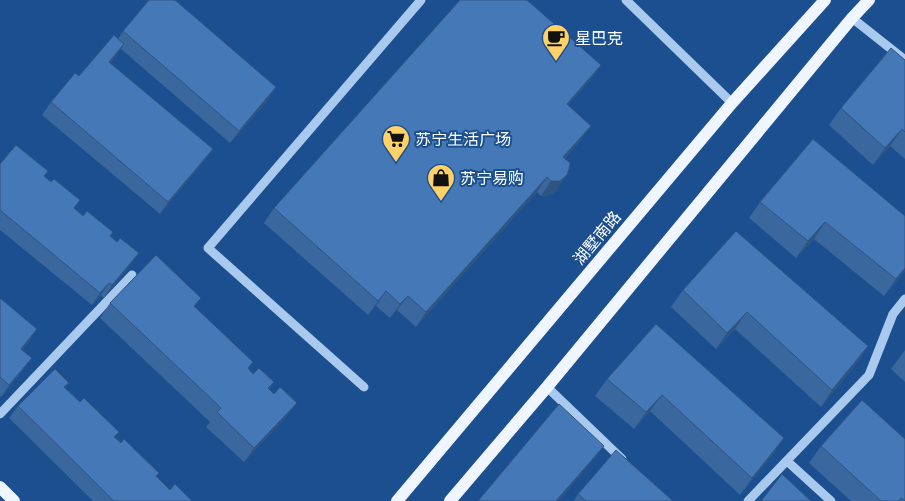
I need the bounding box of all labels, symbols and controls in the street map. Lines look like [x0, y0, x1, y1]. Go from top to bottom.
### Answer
cafe icon: 星巴克 [541, 23, 571, 62]
place label: 星巴克 [575, 29, 623, 48]
supermarket icon: 苏宁生活广场 [381, 124, 411, 163]
place label: 苏宁生活广场 [415, 130, 511, 149]
shop icon: 苏宁易购 [426, 163, 456, 202]
place label: 苏宁易购 [460, 169, 524, 188]
street label: 湖墅南路 [569, 207, 625, 269]

